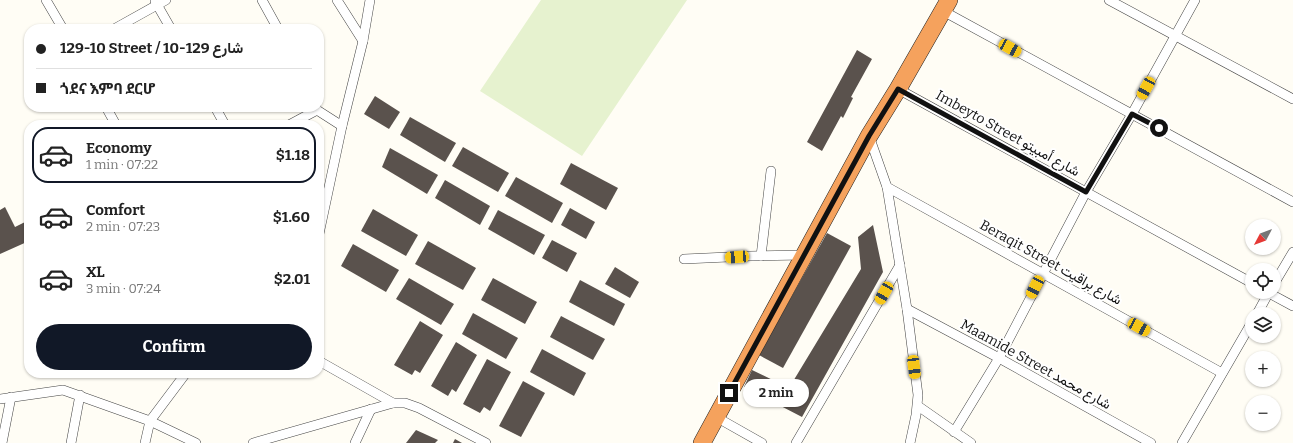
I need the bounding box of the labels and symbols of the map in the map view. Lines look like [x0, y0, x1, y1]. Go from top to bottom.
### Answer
car [997, 37, 1023, 59]
car [1135, 75, 1157, 101]
street label: Imbeyto Street شارع أمبيتو [932, 87, 1083, 182]
route start [1150, 119, 1168, 137]
street label: Beraqit Street شارع براقيت [976, 216, 1125, 310]
north arrow [1245, 219, 1281, 255]
car [725, 250, 749, 264]
car [1024, 274, 1046, 300]
car [873, 280, 895, 306]
street label: Maamide Street شارع محمد [956, 316, 1114, 415]
car [1126, 316, 1152, 338]
car [907, 354, 921, 380]
callout: 2 min [743, 379, 809, 407]
route end [720, 384, 738, 402]

